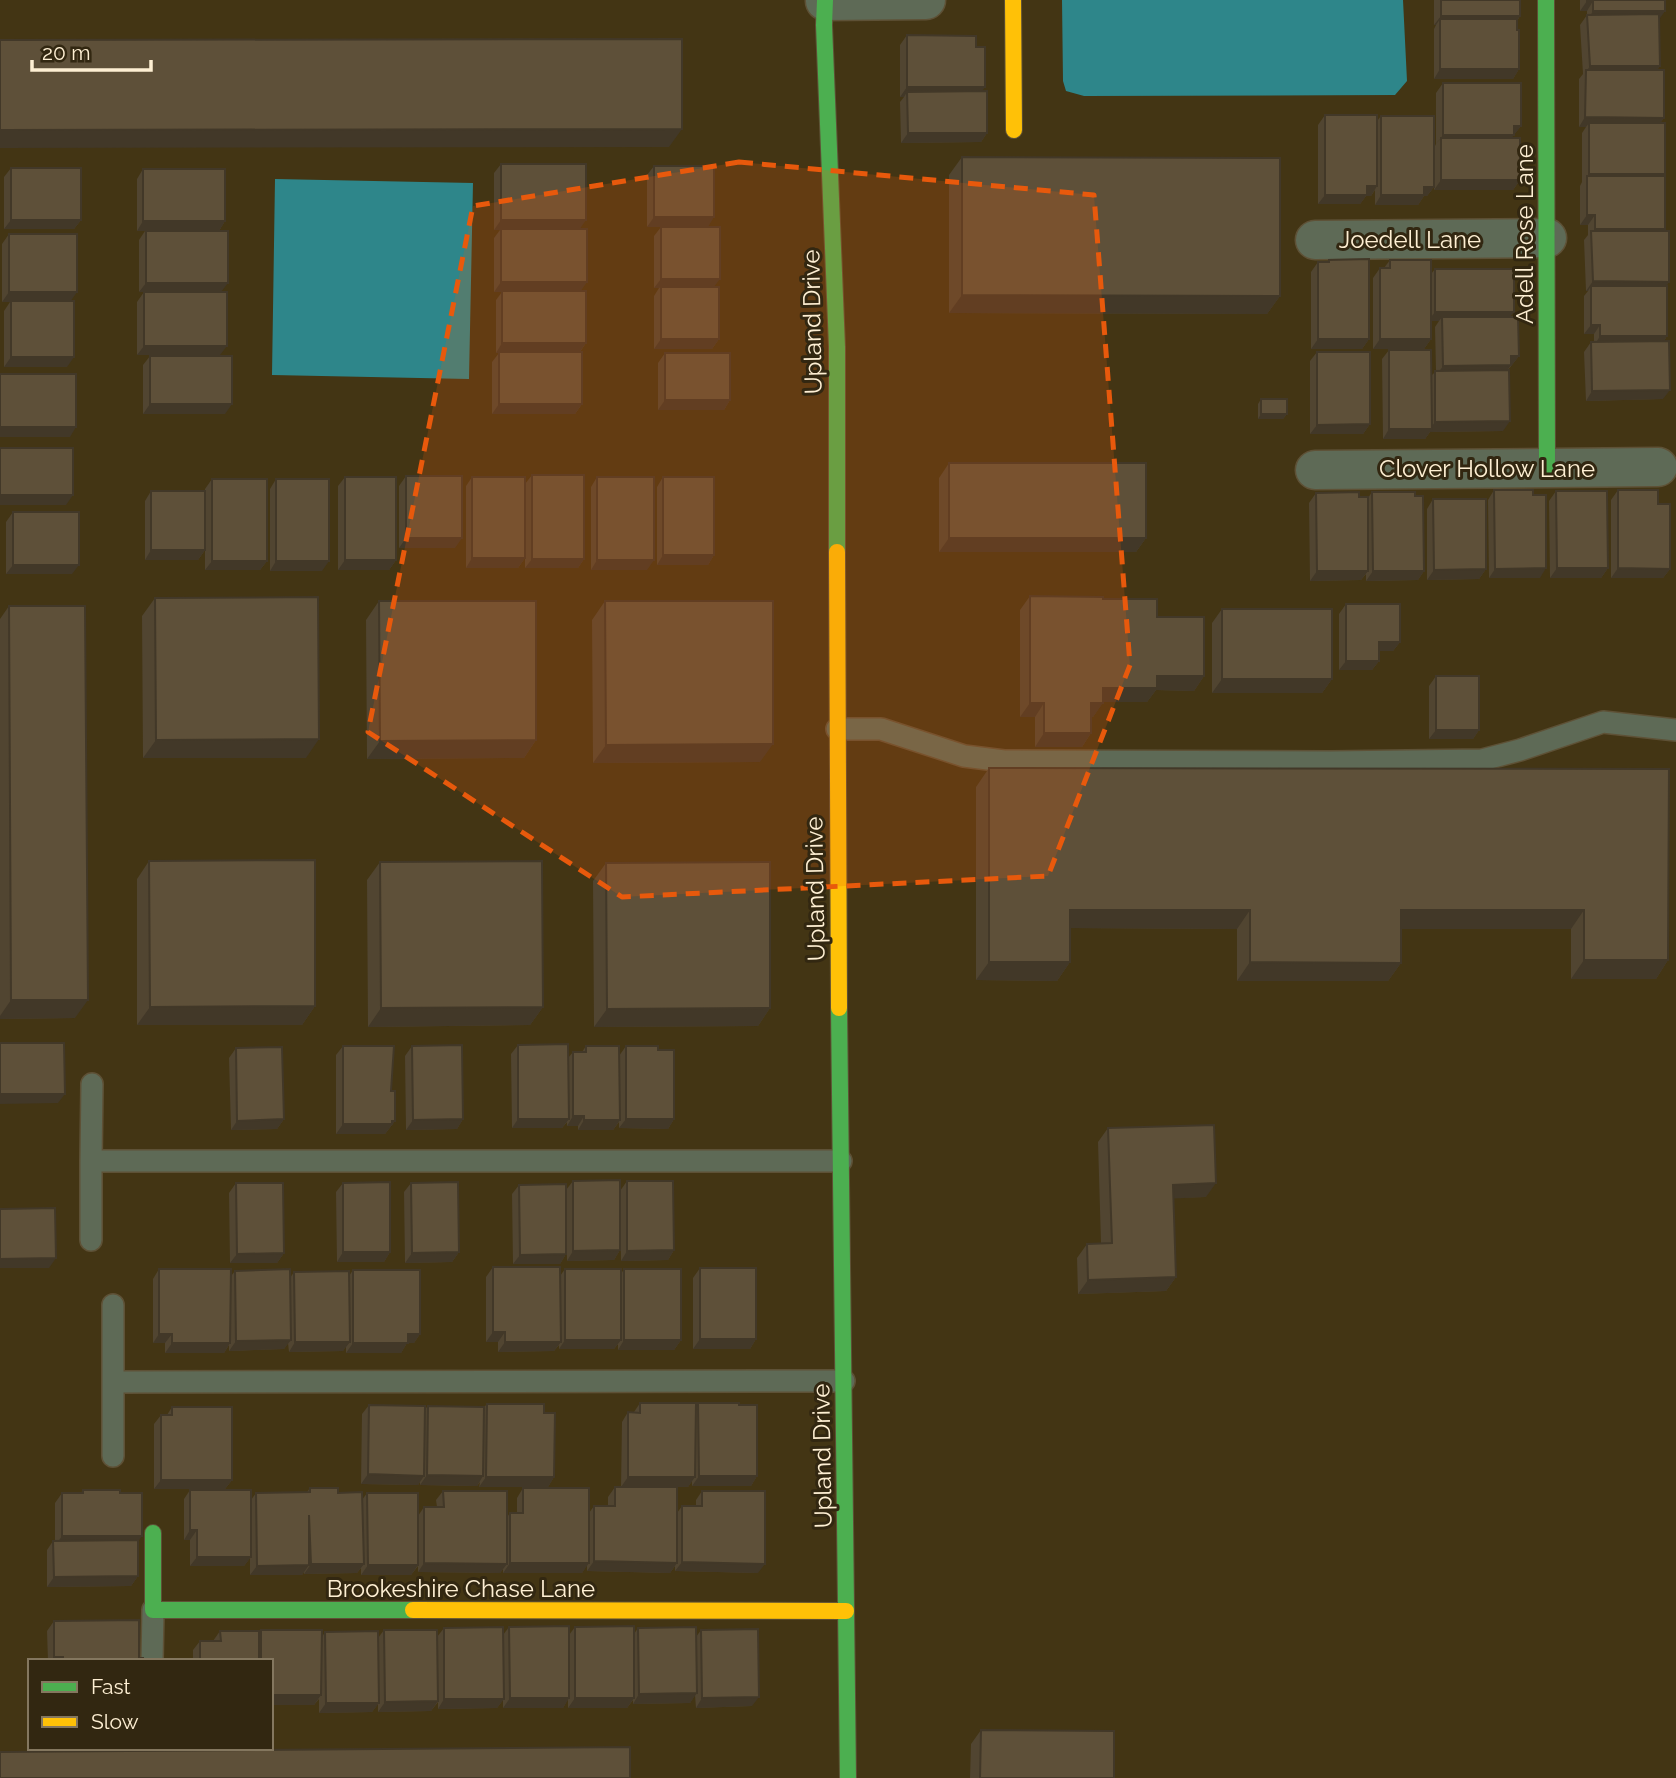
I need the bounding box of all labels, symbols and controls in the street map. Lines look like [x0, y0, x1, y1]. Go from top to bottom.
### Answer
scale bar [32, 28, 150, 72]
text: 20 m [42, 40, 90, 65]
street label: Adell Rose Lane [1510, 144, 1539, 324]
street label: Joedell Lane [1339, 225, 1481, 254]
street label: Upland Drive [796, 249, 828, 395]
street label: Clover Hollow Lane [1379, 454, 1595, 483]
street label: Upland Drive [799, 816, 831, 962]
street label: Upland Drive [806, 1383, 838, 1529]
street label: Brookeshire Chase Lane [327, 1574, 595, 1603]
legend [28, 1659, 273, 1750]
text: Fast [91, 1674, 131, 1699]
text: Slow [91, 1709, 139, 1734]

